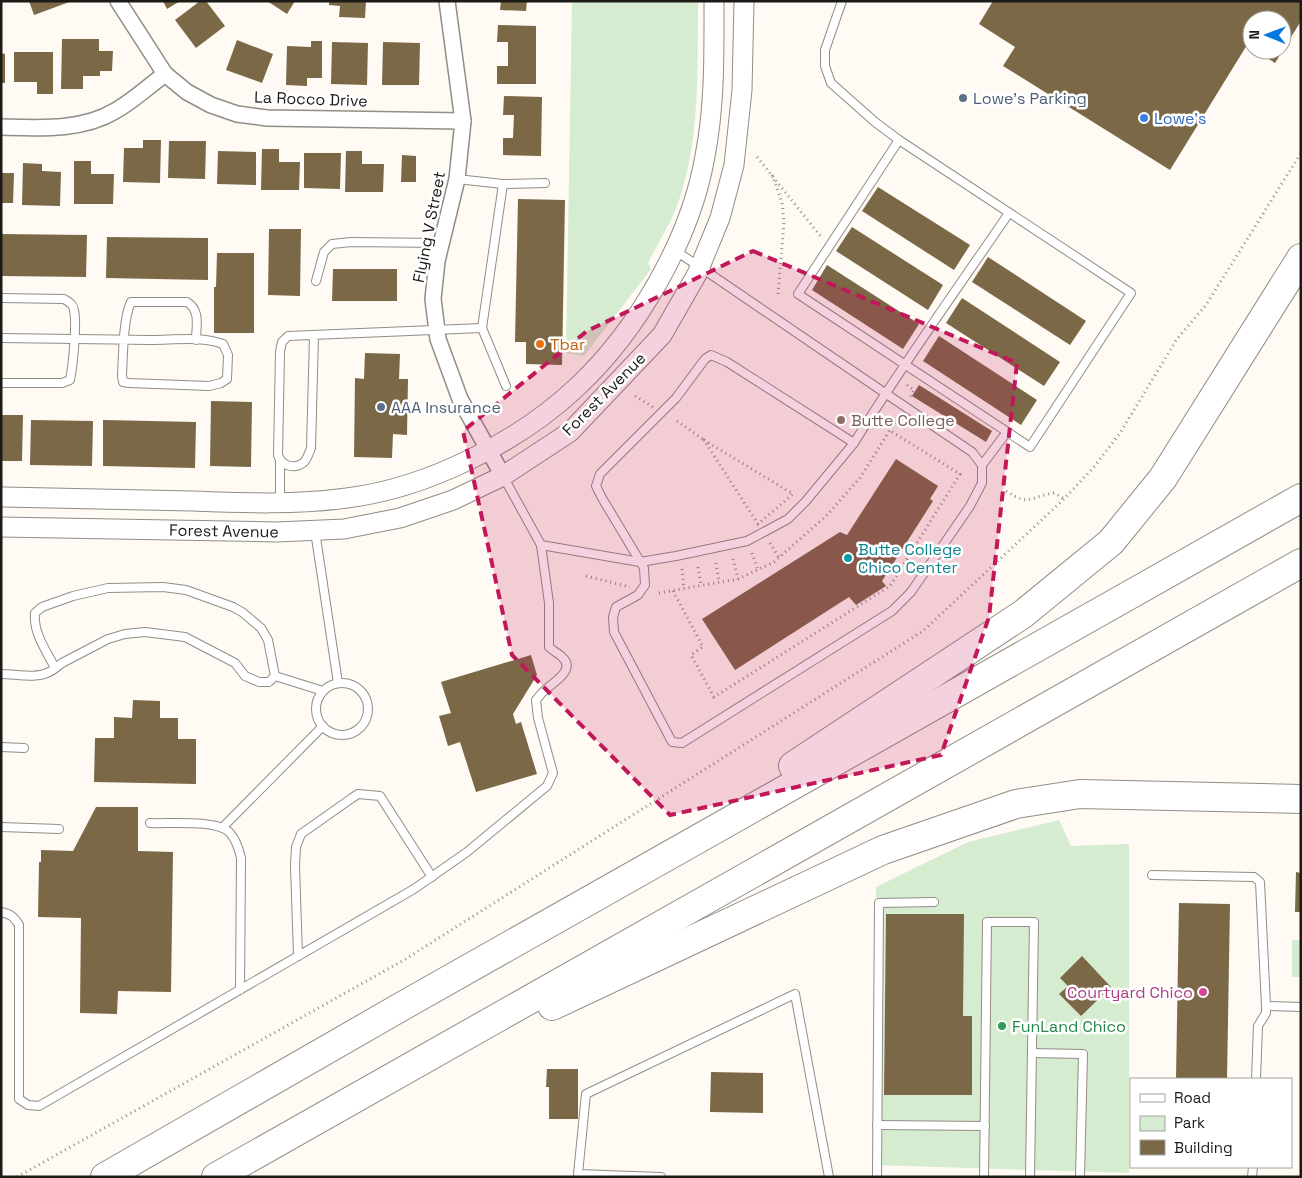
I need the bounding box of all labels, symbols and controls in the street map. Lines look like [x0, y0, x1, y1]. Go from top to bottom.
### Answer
north arrow [1242, 10, 1292, 60]
text: N [1245, 30, 1263, 40]
street label: La Rocco Drive [254, 87, 368, 111]
place label: Lowe's Parking [973, 88, 1087, 109]
marker: Lowe's Parking [957, 92, 969, 104]
place label: Lowe's [1154, 108, 1206, 129]
marker: Lowe's [1138, 112, 1150, 124]
street label: Flying V Street [408, 170, 450, 284]
place label: Tbar [550, 334, 585, 355]
marker: Tbar [534, 338, 546, 350]
street label: Forest Avenue [558, 348, 650, 440]
place label: AAA Insurance [391, 397, 501, 418]
marker: AAA Insurance [375, 401, 387, 413]
place label: Butte College [851, 410, 955, 431]
marker: Butte College [835, 414, 847, 426]
street label: Forest Avenue [169, 520, 279, 542]
place label: Butte College Chico Center [858, 539, 962, 578]
marker: Butte College Chico Center [842, 552, 854, 564]
place label: Courtyard Chico [1067, 982, 1193, 1003]
marker: Courtyard Chico [1197, 986, 1209, 998]
place label: FunLand Chico [1012, 1016, 1126, 1037]
marker: FunLand Chico [996, 1020, 1008, 1032]
legend [1130, 1078, 1292, 1168]
text: Road [1174, 1088, 1211, 1107]
text: Park [1174, 1113, 1205, 1132]
text: Building [1174, 1138, 1233, 1157]

